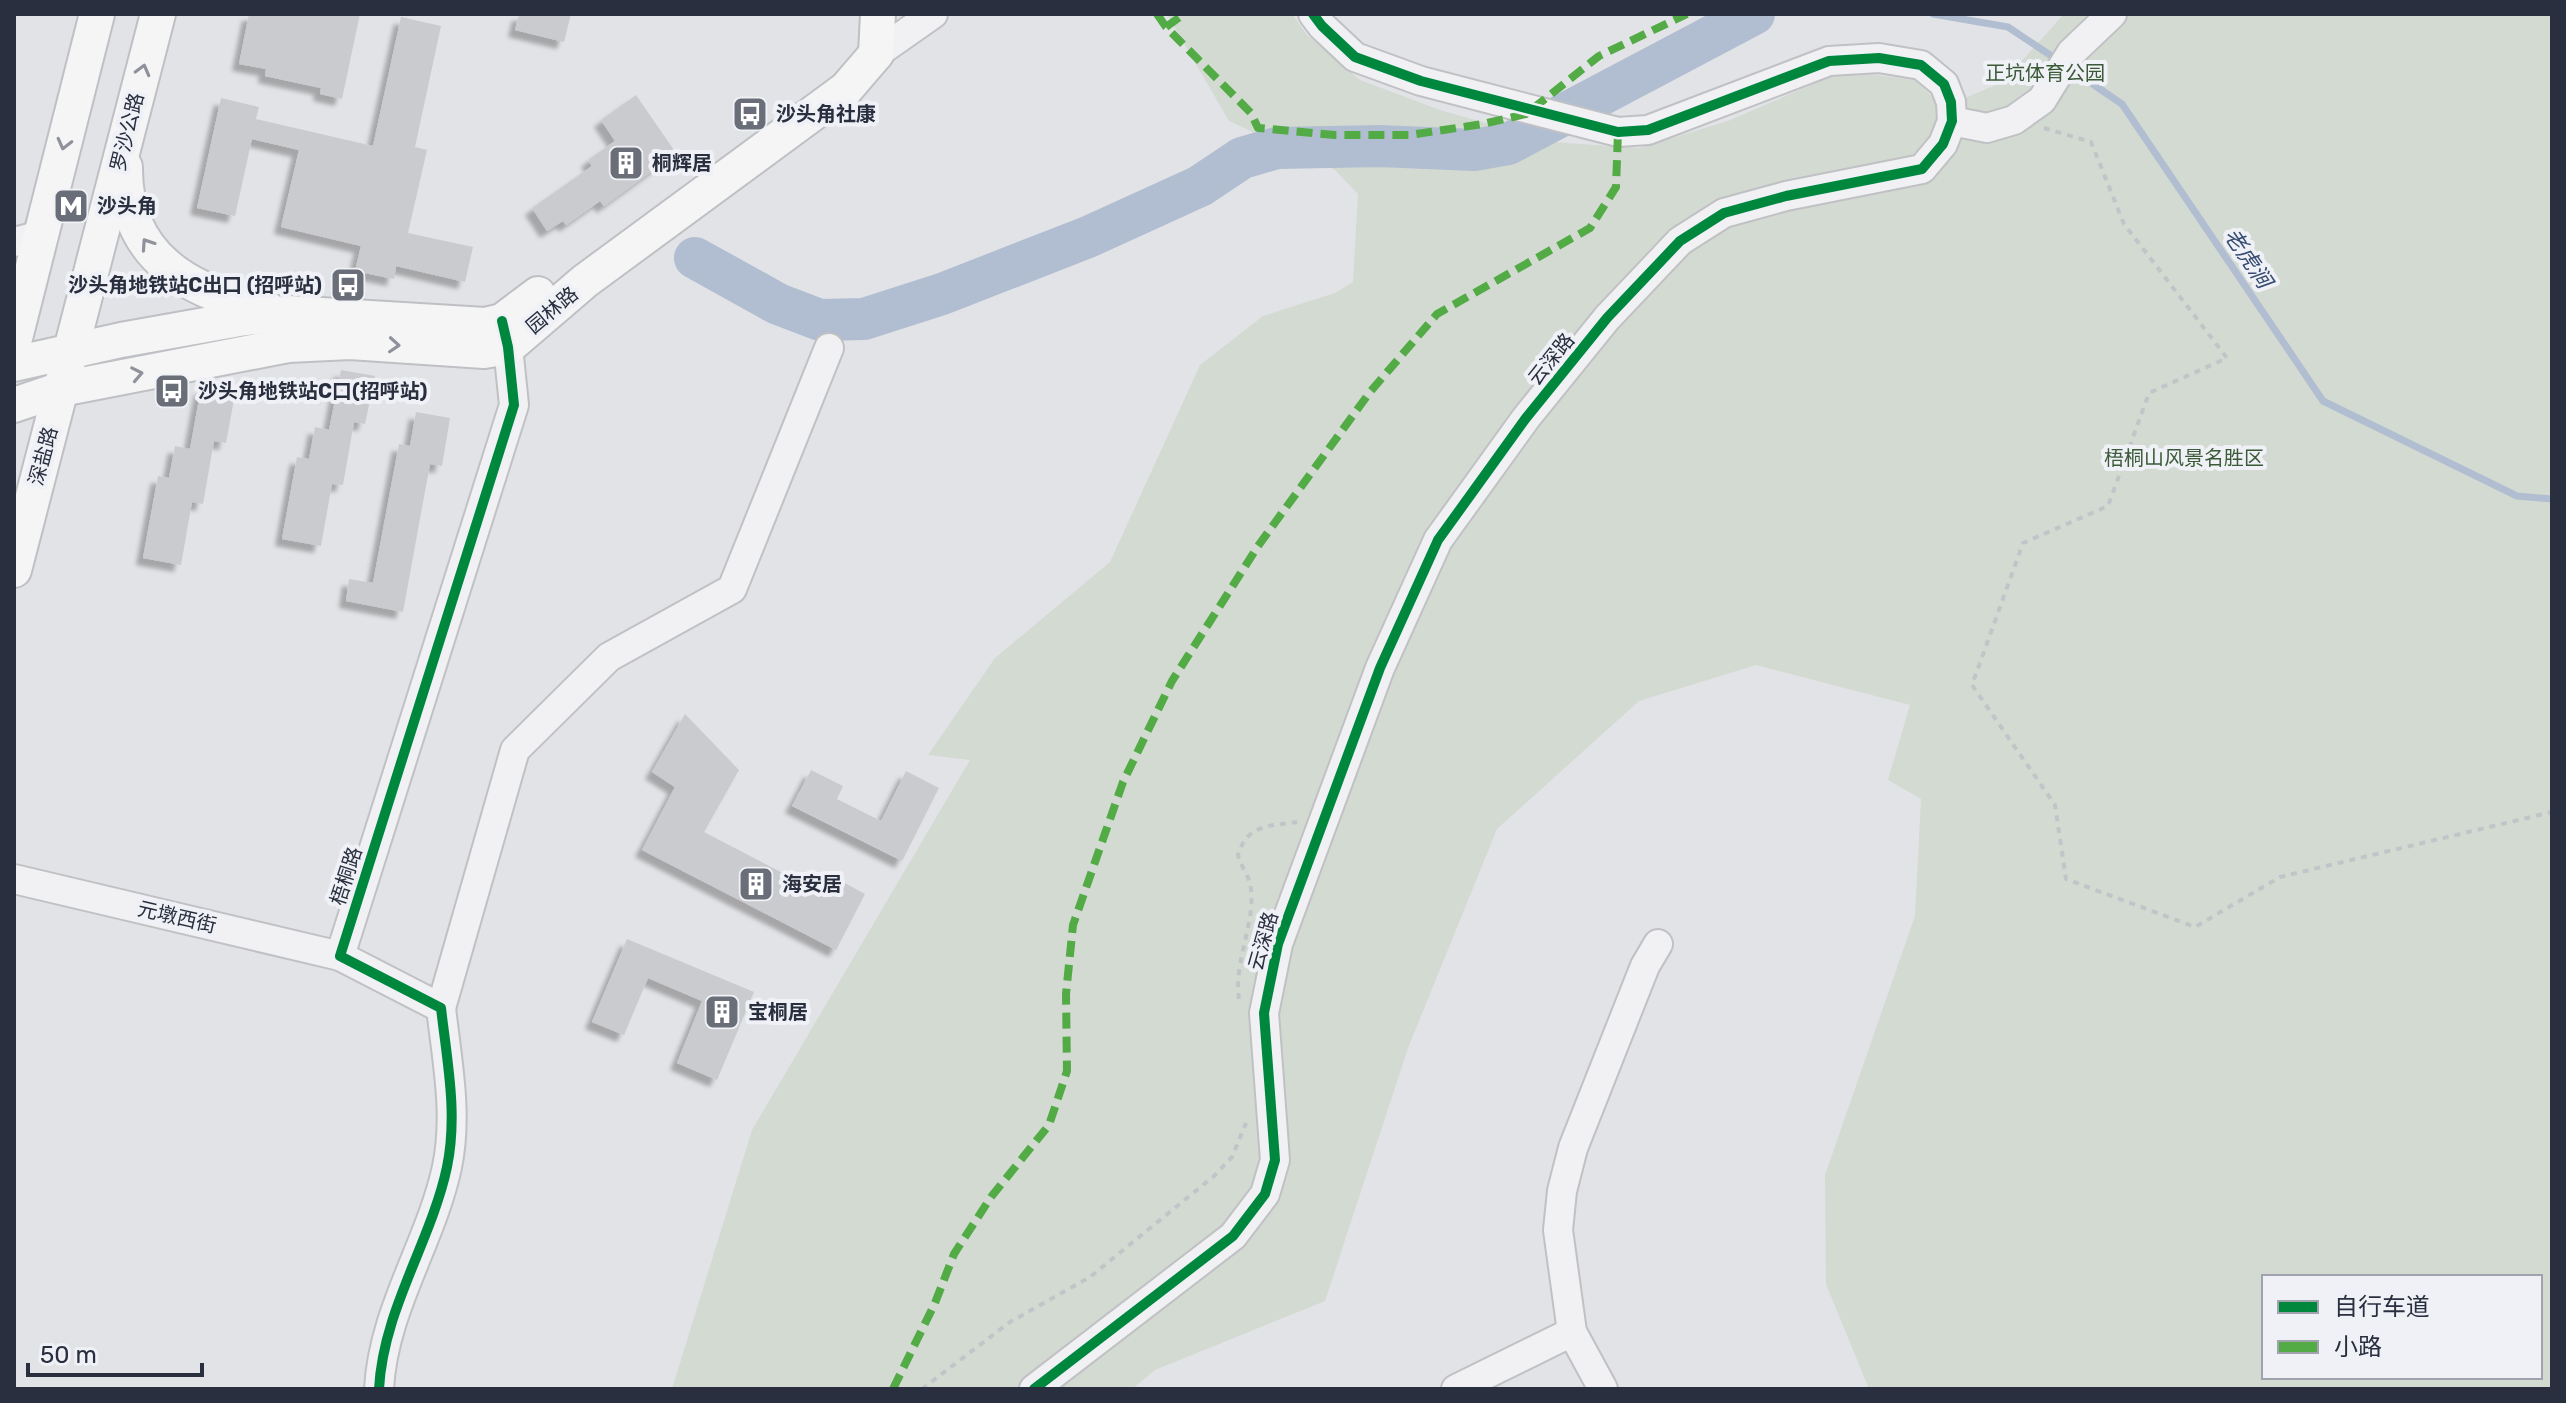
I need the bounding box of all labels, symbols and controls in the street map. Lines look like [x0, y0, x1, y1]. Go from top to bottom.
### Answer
park label: 正坑体育公园 [1985, 61, 2105, 85]
one-way arrow [134, 64, 151, 77]
street label: 罗沙公路 [106, 90, 148, 174]
bus stop icon: 沙头角社康 [731, 95, 769, 133]
place label: 沙头角社康 [776, 102, 876, 126]
one-way arrow [57, 136, 74, 150]
building icon: 桐辉居 [607, 144, 645, 182]
place label: 桐辉居 [652, 151, 712, 175]
metro station icon: 沙头角 [52, 187, 90, 225]
place label: 沙头角 [97, 194, 157, 218]
water label: 老虎涧 [2218, 223, 2279, 295]
one-way arrow [141, 239, 156, 253]
bus stop icon: 沙头角地铁站C出口 (招呼站) [329, 266, 367, 304]
place label: 沙头角地铁站C出口 (招呼站) [68, 273, 322, 297]
street label: 园林路 [521, 282, 583, 338]
street label: 云深路 [1523, 328, 1579, 390]
one-way arrow [388, 336, 401, 353]
one-way arrow [130, 367, 144, 384]
bus stop icon: 沙头角地铁站C口(招呼站) [153, 372, 191, 410]
place label: 沙头角地铁站C口(招呼站) [198, 379, 427, 403]
street label: 深盐路 [24, 424, 62, 488]
park label: 梧桐山风景名胜区 [2104, 446, 2264, 470]
street label: 梧桐路 [325, 844, 367, 908]
building icon: 海安居 [737, 865, 775, 903]
place label: 海安居 [782, 872, 842, 896]
street label: 元墩西街 [135, 896, 219, 938]
street label: 云深路 [1243, 909, 1283, 973]
building icon: 宝桐居 [703, 993, 741, 1031]
place label: 宝桐居 [748, 1000, 808, 1024]
legend [2262, 1275, 2542, 1379]
text: 自行车道 [2334, 1293, 2430, 1321]
scale bar [28, 1327, 202, 1377]
text: 小路 [2334, 1333, 2382, 1361]
text: 50 m [40, 1341, 97, 1369]

